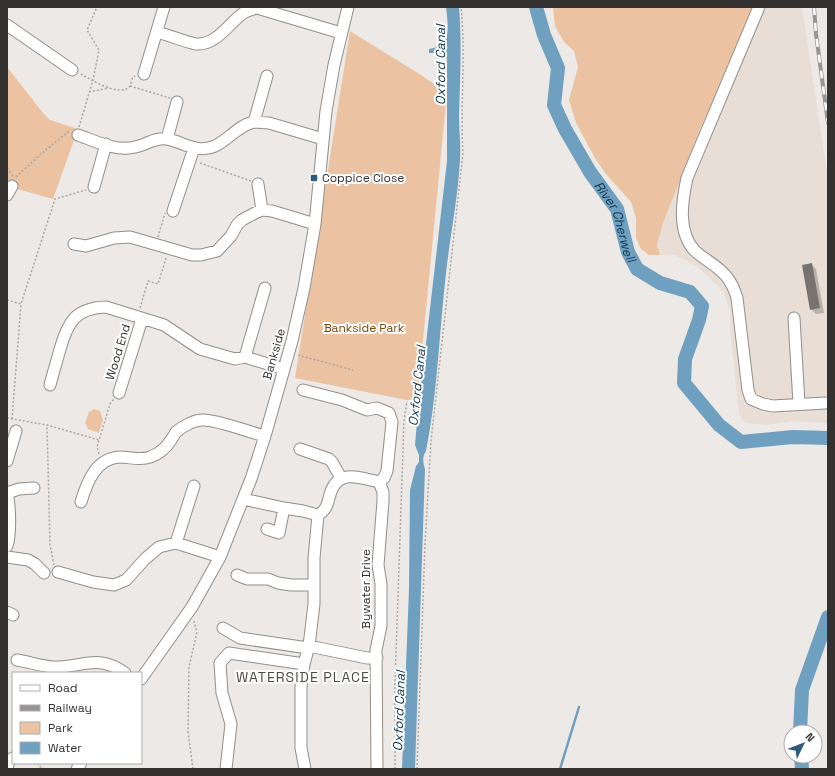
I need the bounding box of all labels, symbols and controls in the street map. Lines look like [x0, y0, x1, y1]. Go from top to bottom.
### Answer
water label: Oxford Canal [432, 23, 449, 105]
place label: Coppice Close [322, 170, 404, 186]
marker: Coppice Close [309, 173, 319, 183]
water label: River Cherwell [591, 177, 641, 267]
park label: Bankside Park [324, 320, 405, 336]
street label: Wood End [102, 322, 134, 382]
street label: Bankside [259, 327, 289, 381]
water label: Oxford Canal [404, 343, 430, 427]
street label: Bywater Drive [358, 549, 374, 629]
district label: WATERSIDE PLACE [236, 668, 370, 686]
water label: Oxford Canal [389, 669, 409, 752]
legend [12, 672, 142, 764]
text: Road [48, 680, 77, 696]
text: Railway [48, 700, 92, 716]
text: Park [48, 720, 73, 736]
north arrow [783, 724, 823, 764]
text: N [803, 730, 818, 745]
text: Water [48, 740, 82, 756]

